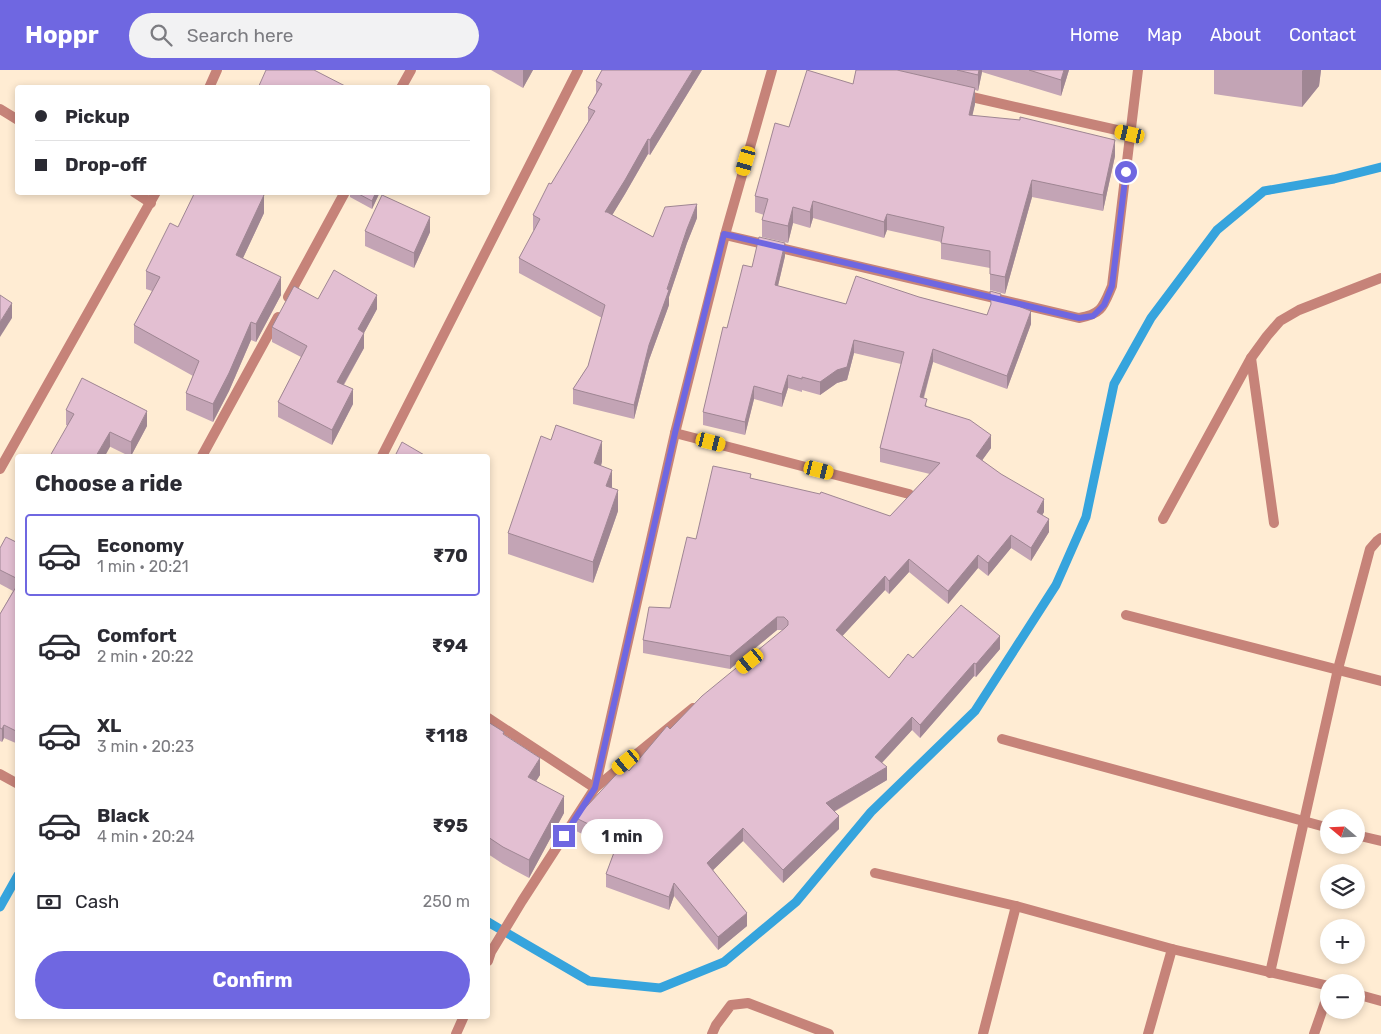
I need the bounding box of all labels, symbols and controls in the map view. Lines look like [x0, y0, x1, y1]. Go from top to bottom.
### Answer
search box [129, 13, 479, 58]
text: Hoppr [25, 21, 99, 49]
icon: search [147, 21, 175, 49]
text: Search here [187, 24, 293, 47]
text: Home [1070, 24, 1119, 46]
text: Map [1147, 24, 1182, 46]
text: About [1210, 24, 1261, 46]
text: Contact [1289, 24, 1356, 46]
text: Pickup [65, 105, 130, 128]
car [1113, 123, 1146, 145]
car [734, 145, 757, 177]
text: Drop-off [65, 153, 147, 176]
route start [1115, 161, 1137, 183]
car [694, 431, 727, 453]
car [802, 459, 835, 481]
text: Choose a ride [35, 470, 182, 497]
icon: car [37, 533, 82, 578]
text: Economy [97, 534, 184, 557]
text: ₹70 [433, 544, 468, 567]
text: 1 min · 20:21 [97, 557, 189, 576]
icon: car [37, 623, 82, 668]
text: Comfort [97, 624, 177, 647]
text: ₹94 [432, 634, 468, 657]
car [733, 646, 766, 676]
text: 2 min · 20:22 [97, 647, 194, 666]
icon: car [37, 713, 82, 758]
text: XL [97, 714, 121, 737]
text: ₹118 [425, 724, 468, 747]
text: 3 min · 20:23 [97, 737, 194, 756]
car [609, 747, 642, 777]
icon: car [37, 803, 82, 848]
text: Black [97, 804, 149, 827]
north arrow [1320, 809, 1365, 854]
map controls [1320, 809, 1365, 1019]
text: ₹95 [432, 814, 468, 837]
callout: 1 min [582, 818, 664, 854]
route end [553, 825, 575, 847]
text: 4 min · 20:24 [97, 827, 195, 846]
text: 1 min [602, 827, 642, 846]
button: layers [1320, 864, 1365, 909]
icon: cash [35, 888, 63, 916]
text: Cash [75, 890, 119, 913]
text: 250 m [423, 892, 470, 911]
button: + [1320, 919, 1365, 964]
button: Confirm [35, 951, 470, 1009]
button: − [1320, 974, 1365, 1019]

